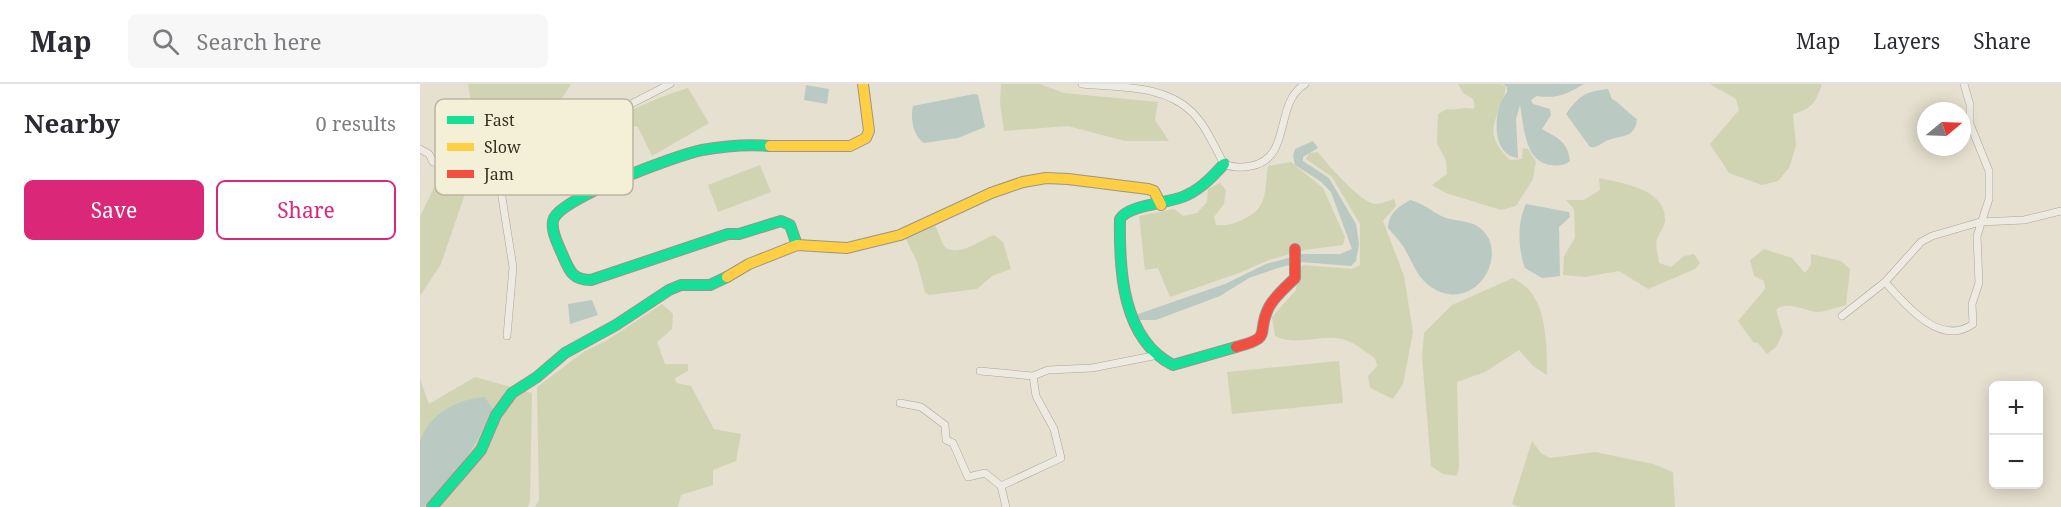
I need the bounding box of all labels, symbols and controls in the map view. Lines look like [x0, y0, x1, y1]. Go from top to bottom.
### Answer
search box [128, 14, 548, 68]
text: Map [30, 22, 92, 60]
icon: search [149, 25, 182, 58]
text: Search here [197, 26, 321, 56]
text: Map [1796, 27, 1840, 55]
text: Layers [1873, 27, 1940, 55]
text: Share [1973, 27, 2031, 55]
legend [435, 99, 633, 195]
north arrow [1917, 102, 1971, 156]
text: Nearby [24, 105, 120, 141]
text: Fast [484, 109, 515, 131]
text: 0 results [316, 110, 396, 137]
text: Slow [484, 136, 521, 158]
text: Jam [483, 163, 514, 185]
button: Save [24, 180, 204, 240]
button: Share [216, 180, 396, 240]
map controls [1989, 381, 2043, 489]
button: + [1989, 381, 2043, 435]
button: − [1989, 435, 2043, 489]

